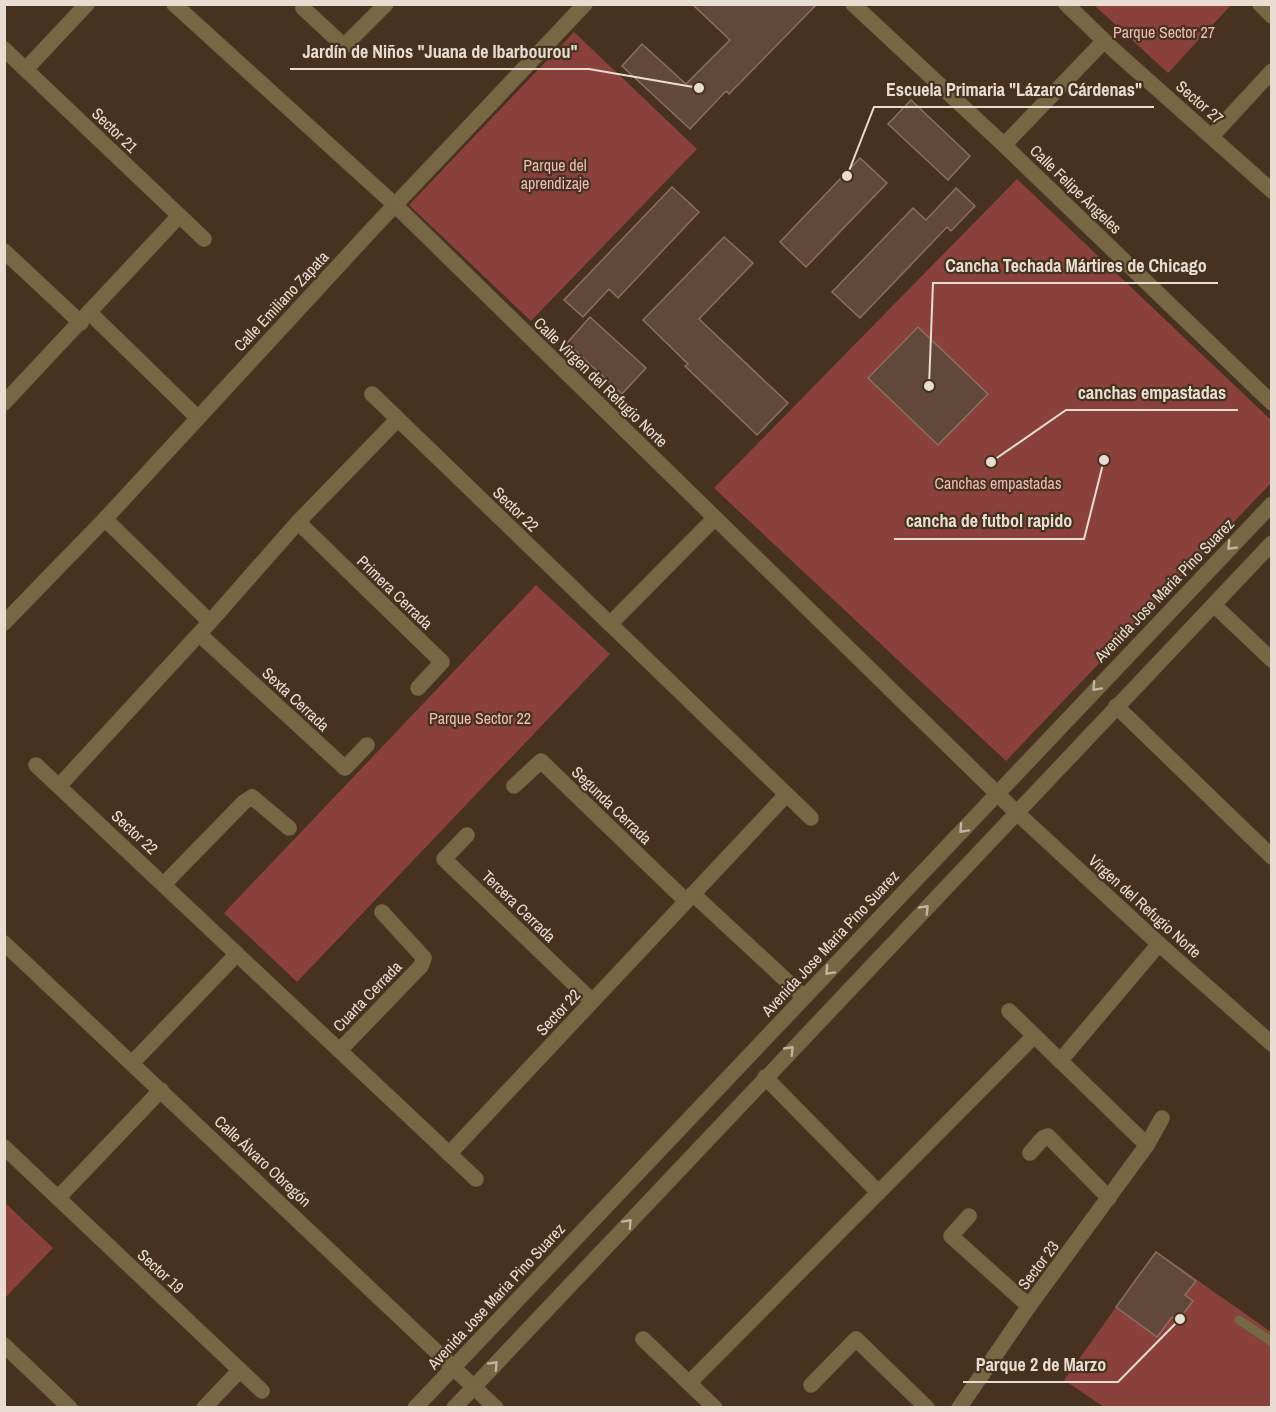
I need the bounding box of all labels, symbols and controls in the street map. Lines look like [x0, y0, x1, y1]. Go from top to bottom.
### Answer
park label: Parque Sector 27 [1113, 21, 1215, 43]
callout: Jardín de Niños "Juana de Ibarbourou" [290, 33, 589, 69]
text: Jardín de Niños "Juana de Ibarbourou" [303, 39, 577, 64]
callout: Escuela Primaria "Lázaro Cárdenas" [874, 71, 1154, 107]
street label: Sector 27 [1172, 75, 1228, 129]
text: Escuela Primaria "Lázaro Cárdenas" [886, 77, 1142, 102]
street label: Sector 21 [87, 103, 143, 158]
street label: Calle Felipe Ángeles [1025, 140, 1127, 238]
park label: Parque del aprendizaje [521, 154, 589, 194]
street label: Calle Emiliano Zapata [229, 246, 334, 356]
callout: Cancha Techada Mártires de Chicago [933, 247, 1218, 283]
text: Cancha Techada Mártires de Chicago [945, 253, 1207, 278]
street label: Calle Virgen del Refugio Norte [529, 312, 673, 452]
callout: canchas empastadas [1066, 374, 1238, 410]
text: canchas empastadas [1078, 380, 1226, 405]
park label: Canchas empastadas [935, 472, 1061, 494]
street label: Sector 22 [488, 482, 544, 536]
callout: cancha de futbol rapido [894, 503, 1084, 539]
text: cancha de futbol rapido [906, 508, 1072, 533]
street label: Avenida Jose Maria Pino Suarez [1089, 513, 1239, 668]
one-way arrow [1227, 540, 1238, 550]
street label: Primera Cerrada [352, 550, 438, 634]
street label: Sexta Cerrada [258, 662, 335, 736]
one-way arrow [1093, 680, 1104, 691]
park label: Parque Sector 22 [429, 707, 531, 729]
street label: Segunda Cerrada [567, 761, 657, 849]
street label: Sector 22 [107, 805, 163, 859]
one-way arrow [959, 822, 970, 833]
street label: Virgen del Refugio Norte [1084, 849, 1206, 963]
street label: Tercera Cerrada [477, 865, 561, 947]
street label: Avenida Jose Maria Pino Suarez [756, 865, 904, 1022]
one-way arrow [918, 906, 929, 916]
street label: Cuarta Cerrada [328, 955, 407, 1036]
one-way arrow [825, 964, 836, 975]
street label: Sector 22 [531, 984, 585, 1040]
one-way arrow [783, 1047, 794, 1057]
street label: Calle Álvaro Obregón [210, 1110, 316, 1212]
street label: Avenida Jose Maria Pino Suarez [422, 1218, 570, 1375]
one-way arrow [620, 1219, 631, 1230]
street label: Sector 23 [1012, 1236, 1064, 1294]
street label: Sector 19 [133, 1244, 189, 1298]
callout: Parque 2 de Marzo [963, 1346, 1118, 1382]
text: Parque 2 de Marzo [976, 1352, 1106, 1377]
one-way arrow [487, 1361, 498, 1372]

